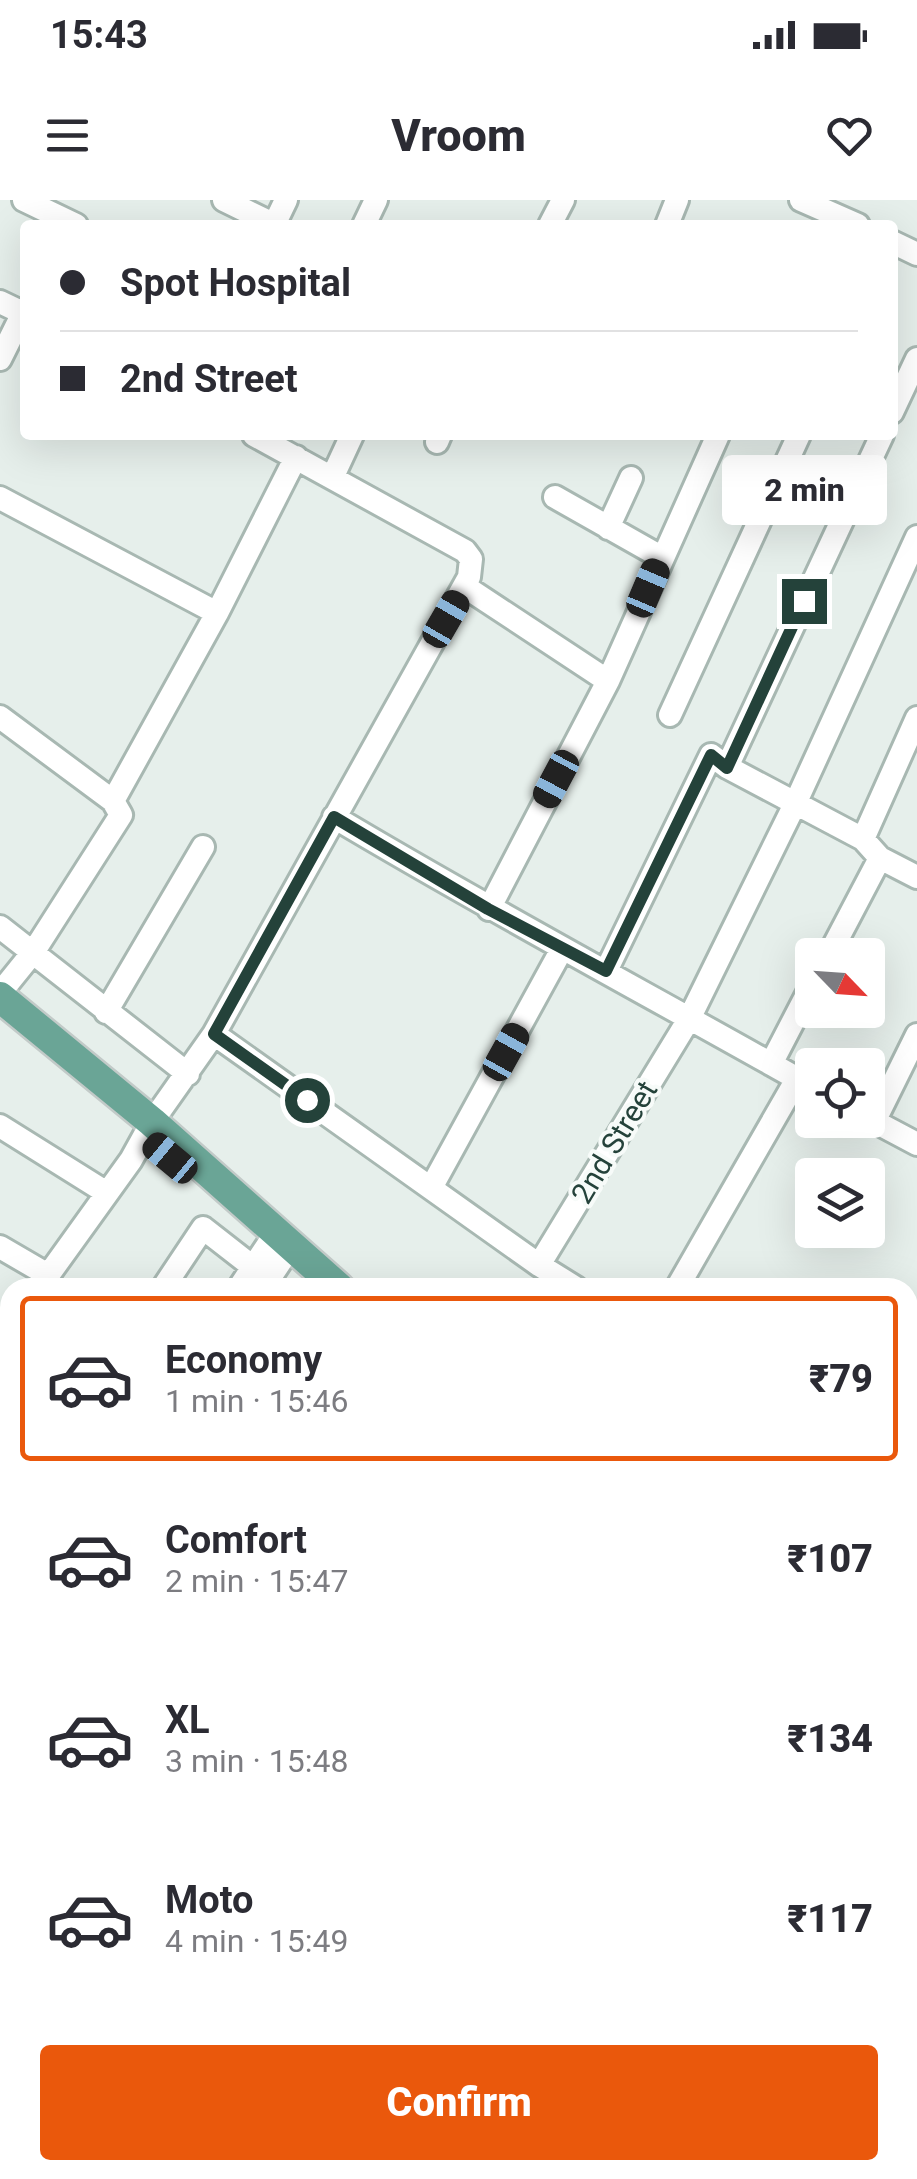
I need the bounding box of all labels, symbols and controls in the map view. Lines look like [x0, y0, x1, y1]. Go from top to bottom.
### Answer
text: 15:43 [50, 13, 148, 57]
icon: menu [40, 108, 95, 163]
icon: heart [822, 108, 877, 163]
text: Vroom [391, 109, 526, 162]
text: Spot Hospital [120, 261, 351, 305]
text: 2nd Street [120, 357, 298, 401]
callout: 2 min [722, 456, 886, 526]
text: 2 min [764, 471, 845, 509]
car [622, 555, 674, 621]
route end [782, 579, 827, 624]
car [418, 586, 474, 652]
car [529, 745, 583, 813]
north arrow [795, 938, 885, 1028]
map controls [795, 938, 885, 1248]
car [478, 1018, 534, 1086]
button: locate [795, 1048, 885, 1138]
street label: 2nd Street [564, 1074, 664, 1210]
route start [285, 1078, 330, 1123]
car [137, 1127, 203, 1189]
button: layers [795, 1158, 885, 1248]
icon: car [45, 1334, 135, 1424]
text: Economy [165, 1338, 322, 1382]
text: ₹79 [809, 1357, 873, 1401]
text: 1 min · 15:46 [165, 1382, 348, 1420]
icon: car [45, 1514, 135, 1604]
text: Comfort [165, 1518, 307, 1562]
text: ₹107 [787, 1537, 873, 1581]
text: 2 min · 15:47 [165, 1562, 348, 1600]
icon: car [45, 1694, 135, 1784]
text: XL [165, 1698, 210, 1742]
text: ₹134 [787, 1717, 873, 1761]
text: 3 min · 15:48 [165, 1742, 348, 1780]
icon: car [45, 1874, 135, 1964]
text: Moto [165, 1878, 254, 1922]
text: ₹117 [787, 1897, 873, 1941]
text: 4 min · 15:49 [165, 1922, 348, 1960]
button: Confirm [40, 2045, 878, 2160]

